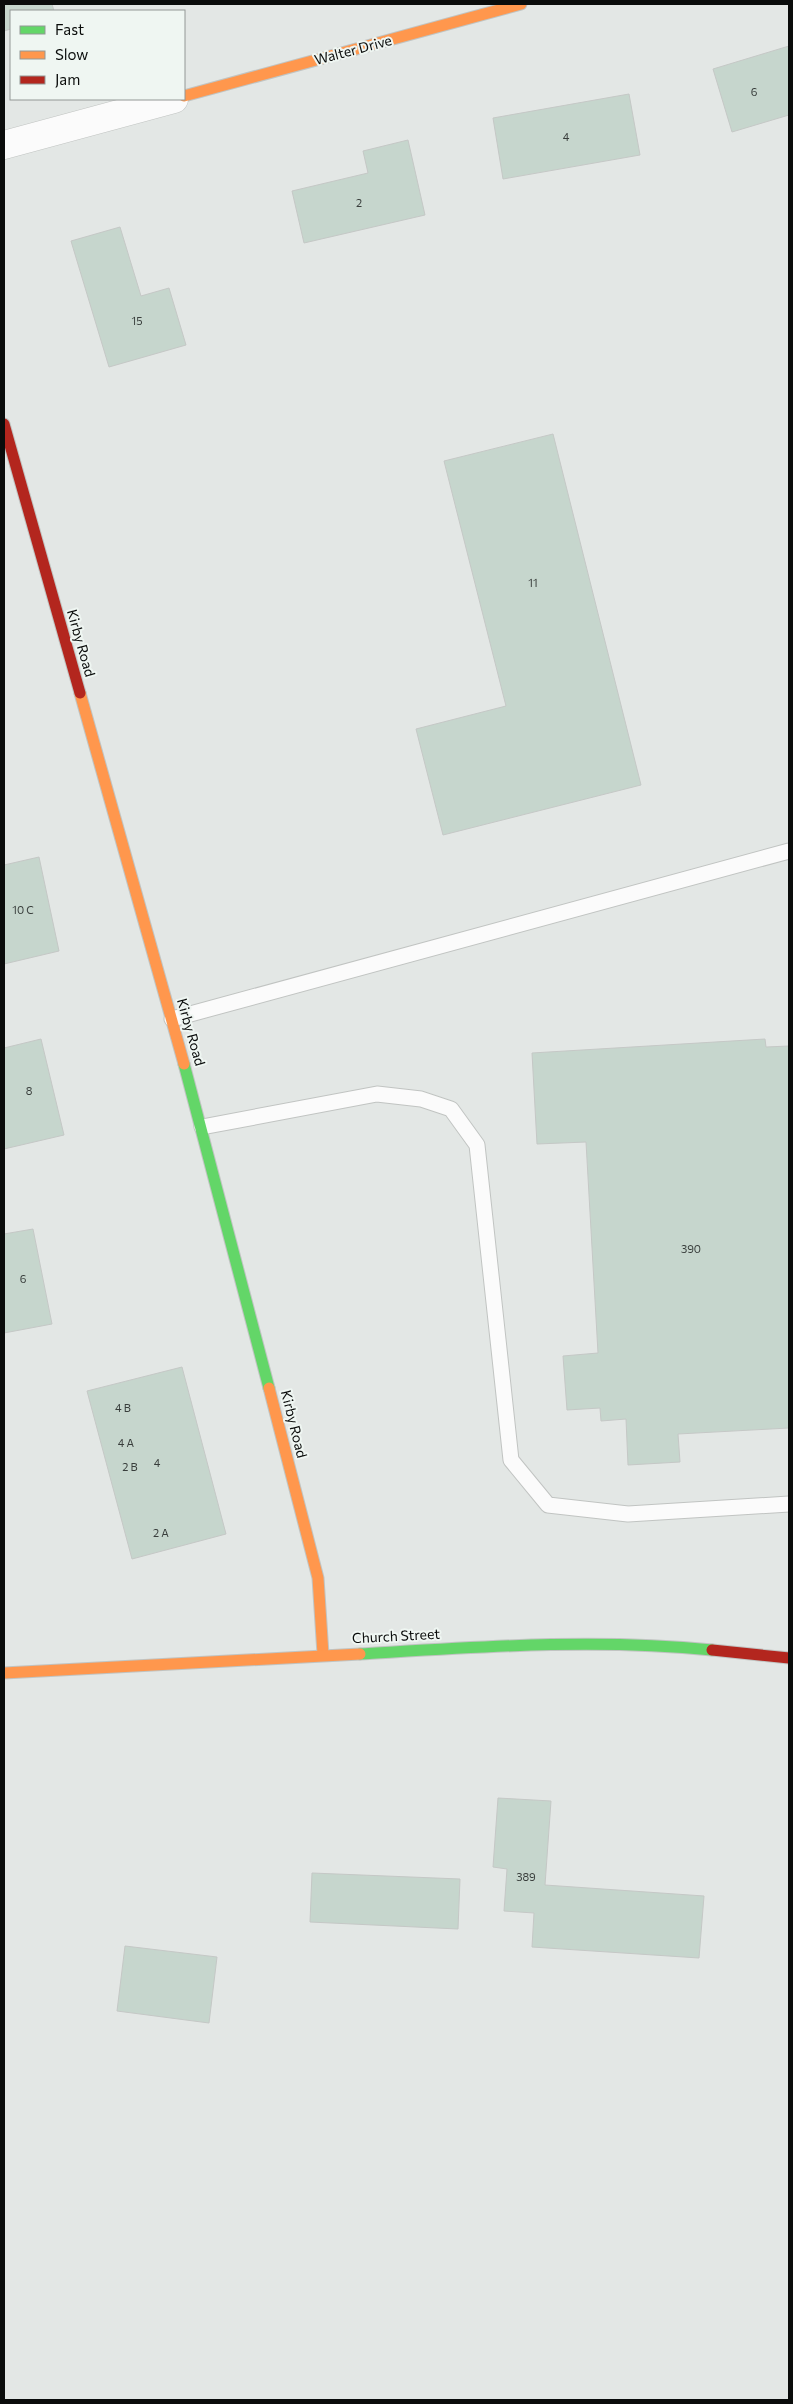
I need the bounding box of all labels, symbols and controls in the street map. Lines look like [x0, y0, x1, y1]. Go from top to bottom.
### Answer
legend [10, 10, 185, 100]
text: Fast [55, 20, 84, 38]
street label: Walter Drive [312, 31, 393, 68]
text: Slow [55, 45, 88, 63]
text: Jam [55, 70, 80, 88]
house number: 6 [751, 85, 758, 98]
house number: 4 [563, 130, 570, 143]
house number: 2 [356, 196, 362, 209]
house number: 15 [131, 314, 143, 327]
house number: 11 [528, 576, 538, 589]
street label: Kirby Road [64, 607, 99, 679]
house number: 10 C [12, 903, 34, 916]
street label: Kirby Road [174, 996, 209, 1068]
house number: 8 [26, 1084, 33, 1097]
house number: 390 [681, 1242, 701, 1255]
house number: 6 [20, 1272, 27, 1285]
street label: Kirby Road [278, 1388, 311, 1460]
house number: 4 B [115, 1401, 131, 1414]
house number: 4 A [118, 1436, 135, 1449]
house number: 4 [154, 1456, 161, 1469]
house number: 2 B [122, 1460, 138, 1473]
house number: 2 A [153, 1526, 169, 1539]
street label: Church Street [352, 1625, 441, 1646]
house number: 389 [516, 1870, 536, 1883]

